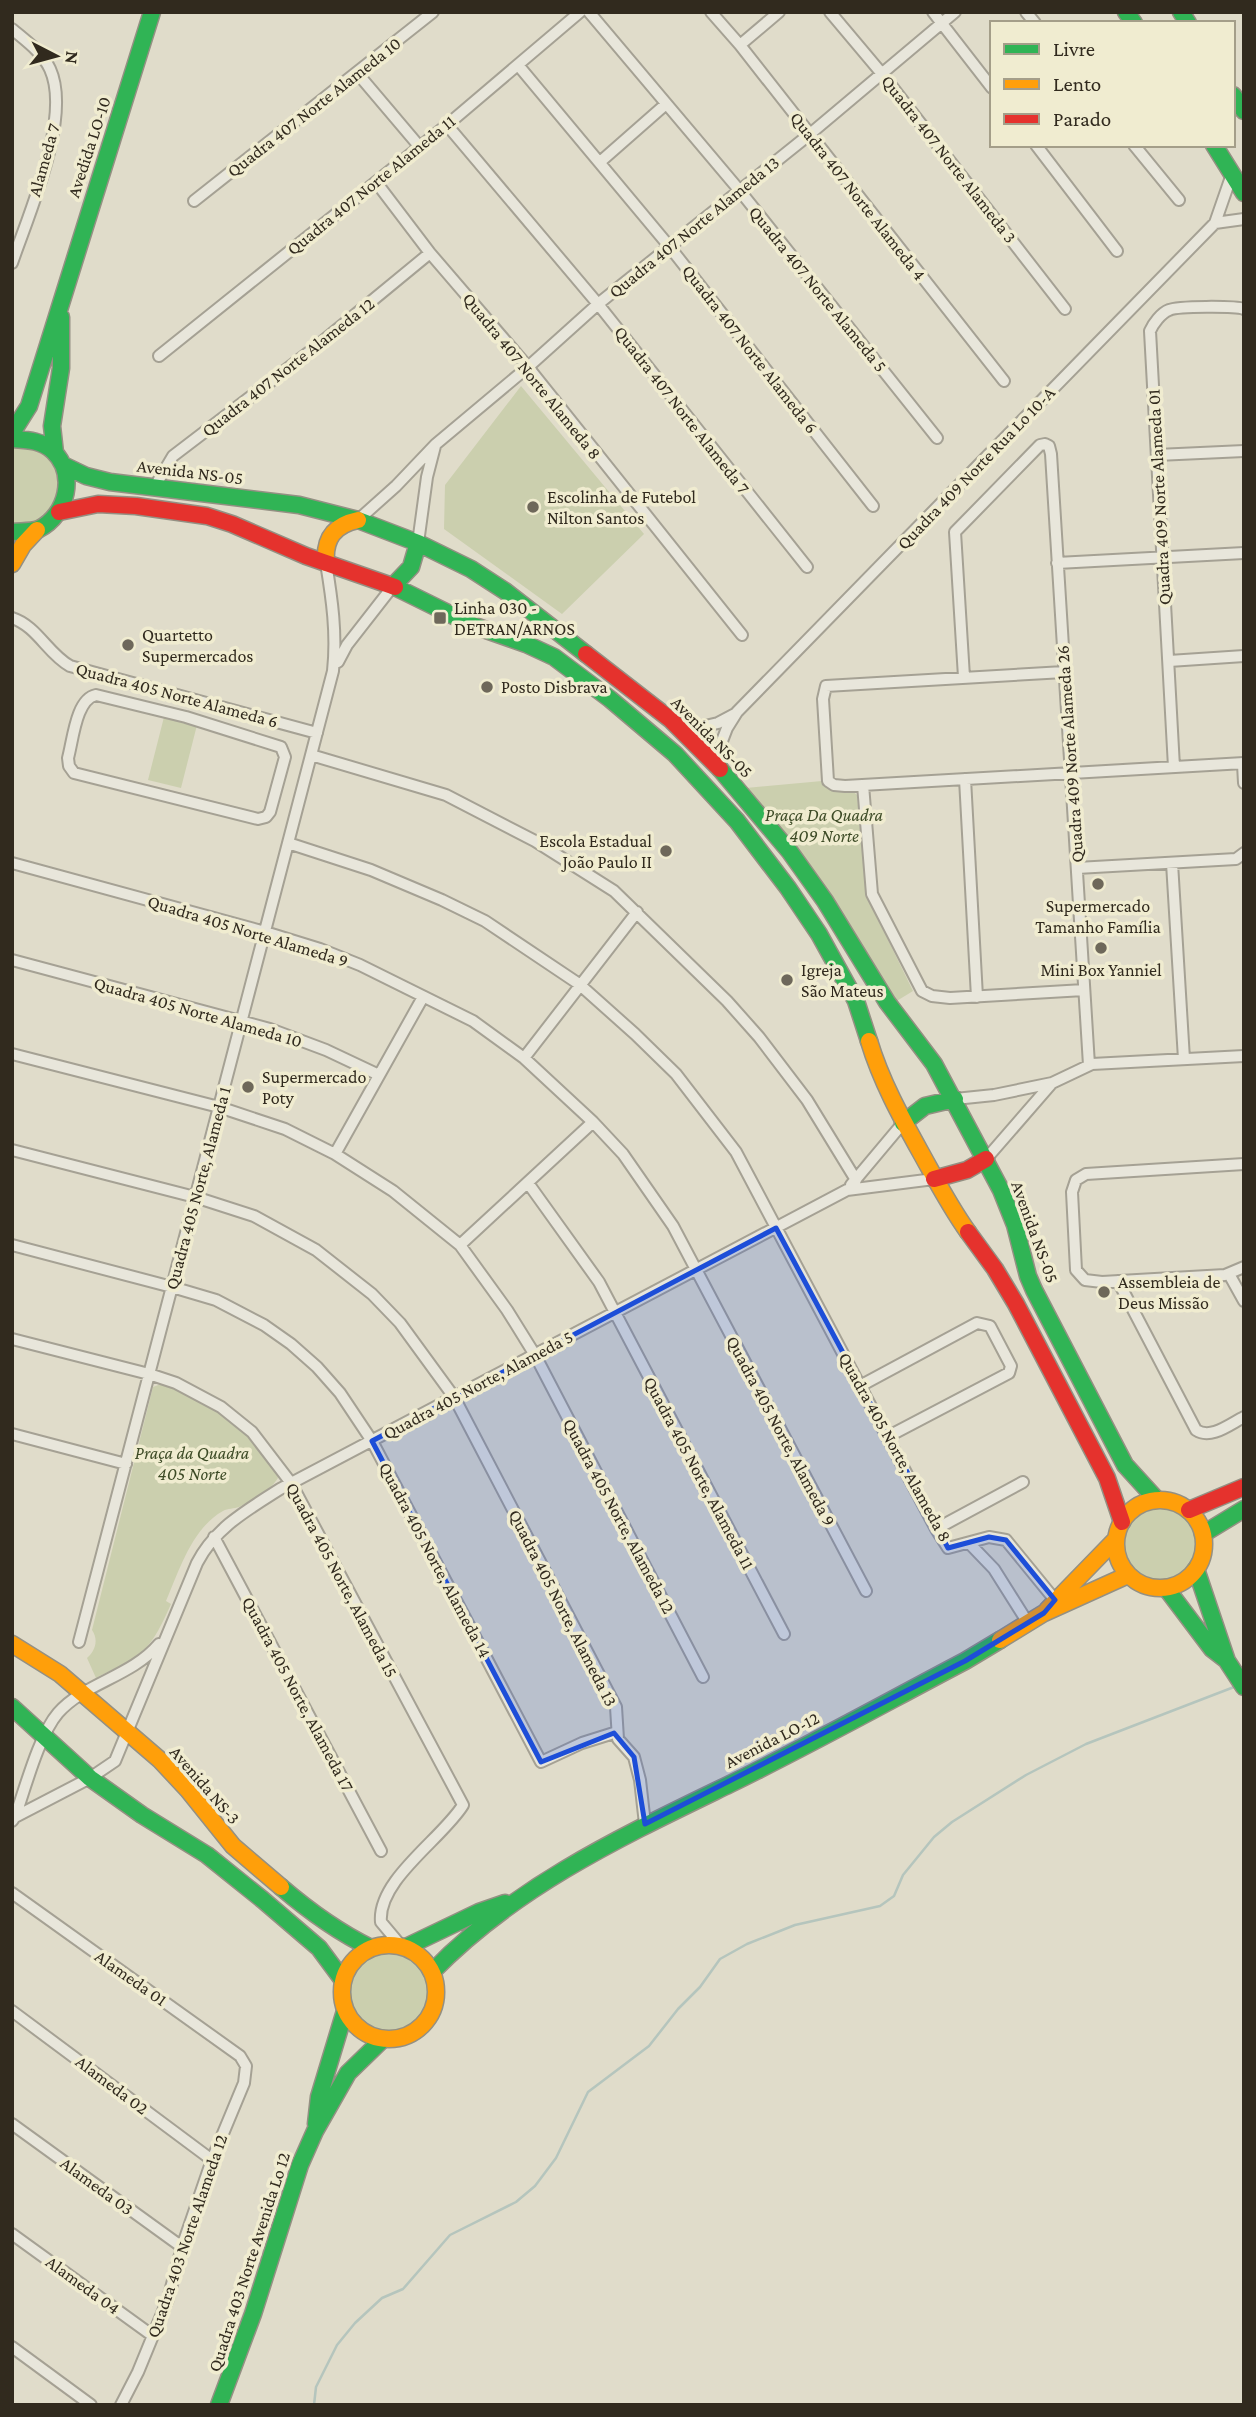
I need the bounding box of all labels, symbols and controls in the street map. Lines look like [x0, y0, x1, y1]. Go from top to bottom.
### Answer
north arrow [21, 21, 91, 91]
legend [990, 21, 1235, 147]
street label: Quadra 407 Norte Alameda 10 [223, 33, 405, 181]
text: Livre [1053, 37, 1095, 61]
text: N [61, 50, 84, 65]
street label: Quadra 407 Norte Alameda 3 [877, 71, 1021, 247]
text: Lento [1053, 72, 1101, 96]
street label: Avedida LO-10 [63, 94, 115, 200]
text: Parado [1053, 107, 1111, 131]
street label: Quadra 407 Norte Alameda 4 [786, 108, 930, 284]
street label: Quadra 407 Norte Alameda 11 [283, 111, 459, 259]
street label: Alameda 7 [24, 121, 64, 199]
street label: Quadra 407 Norte Alameda 13 [605, 152, 783, 302]
street label: Quadra 407 Norte Alameda 5 [745, 202, 891, 376]
street label: Quadra 407 Norte Alameda 6 [678, 261, 822, 437]
street label: Quadra 407 Norte Alameda 8 [459, 289, 605, 463]
street label: Quadra 407 Norte Alameda 12 [198, 293, 378, 441]
street label: Quadra 407 Norte Alameda 7 [610, 322, 754, 498]
street label: Quadra 409 Norte Rua Lo 10-A [893, 382, 1060, 553]
street label: Quadra 409 Norte Alameda 01 [1143, 388, 1175, 605]
street label: Avenida NS-05 [136, 456, 244, 488]
place label: Escolinha de Futebol Nilton Santos [547, 487, 696, 528]
marker: Escolinha de Futebol Nilton Santos [525, 499, 541, 515]
place label: Linha 030 - DETRAN/ARNOS [454, 598, 575, 639]
marker: Linha 030 - DETRAN/ARNOS [432, 610, 448, 626]
place label: Quartetto Supermercados [142, 625, 253, 666]
marker: Quartetto Supermercados [120, 637, 136, 653]
street label: Quadra 409 Norte Alameda 26 [1052, 645, 1088, 863]
street label: Quadra 405 Norte Alameda 6 [74, 658, 280, 732]
place label: Posto Disbrava [501, 677, 608, 697]
marker: Posto Disbrava [479, 679, 495, 695]
street label: Avenida NS-05 [667, 692, 757, 782]
park label: Praça Da Quadra 409 Norte [765, 805, 883, 846]
place label: Escola Estadual João Paulo II [539, 831, 652, 872]
marker: Escola Estadual João Paulo II [658, 843, 674, 859]
marker: Supermercado Tamanho Família [1090, 876, 1106, 892]
street label: Quadra 405 Norte Alameda 9 [145, 891, 351, 971]
place label: Supermercado Tamanho Família [1035, 896, 1161, 937]
marker: Mini Box Yanniel [1093, 940, 1109, 956]
place label: Igreja São Mateus [801, 960, 884, 1001]
place label: Mini Box Yanniel [1040, 960, 1162, 980]
marker: Igreja São Mateus [779, 972, 795, 988]
street label: Quadra 405 Norte Alameda 10 [92, 973, 304, 1051]
place label: Supermercado Poty [262, 1067, 366, 1108]
marker: Supermercado Poty [240, 1079, 256, 1095]
street label: Quadra 405 Norte, Alameda 1 [161, 1084, 235, 1292]
street label: Avenida NS-05 [1007, 1178, 1063, 1286]
place label: Assembleia de Deus Missão [1118, 1272, 1221, 1313]
marker: Assembleia de Deus Missão [1096, 1284, 1112, 1300]
street label: Quadra 405 Norte, Alameda 5 [380, 1326, 576, 1444]
street label: Quadra 405 Norte, Alameda 9 [722, 1332, 840, 1530]
street label: Quadra 405 Norte, Alameda 8 [835, 1349, 955, 1545]
street label: Quadra 405 Norte, Alameda 11 [640, 1373, 758, 1573]
street label: Quadra 405 Norte, Alameda 12 [559, 1415, 679, 1617]
park label: Praça da Quadra 405 Norte [135, 1443, 250, 1484]
street label: Quadra 405 Norte, Alameda 14 [375, 1459, 495, 1661]
street label: Quadra 405 Norte, Alameda 15 [282, 1479, 402, 1681]
street label: Quadra 405 Norte, Alameda 13 [505, 1506, 621, 1710]
street label: Quadra 405 Norte, Alameda 17 [238, 1593, 358, 1795]
street label: Avenida LO-12 [721, 1708, 823, 1772]
street label: Avenida NS-3 [166, 1742, 244, 1828]
street label: Alameda 01 [91, 1946, 171, 2010]
street label: Alameda 02 [72, 2051, 152, 2119]
street label: Quadra 403 Norte Alameda 12 [143, 2132, 231, 2340]
street label: Quadra 403 Norte Avenida Lo 12 [204, 2150, 294, 2374]
street label: Alameda 03 [57, 2153, 137, 2219]
street label: Alameda 04 [42, 2252, 124, 2318]

